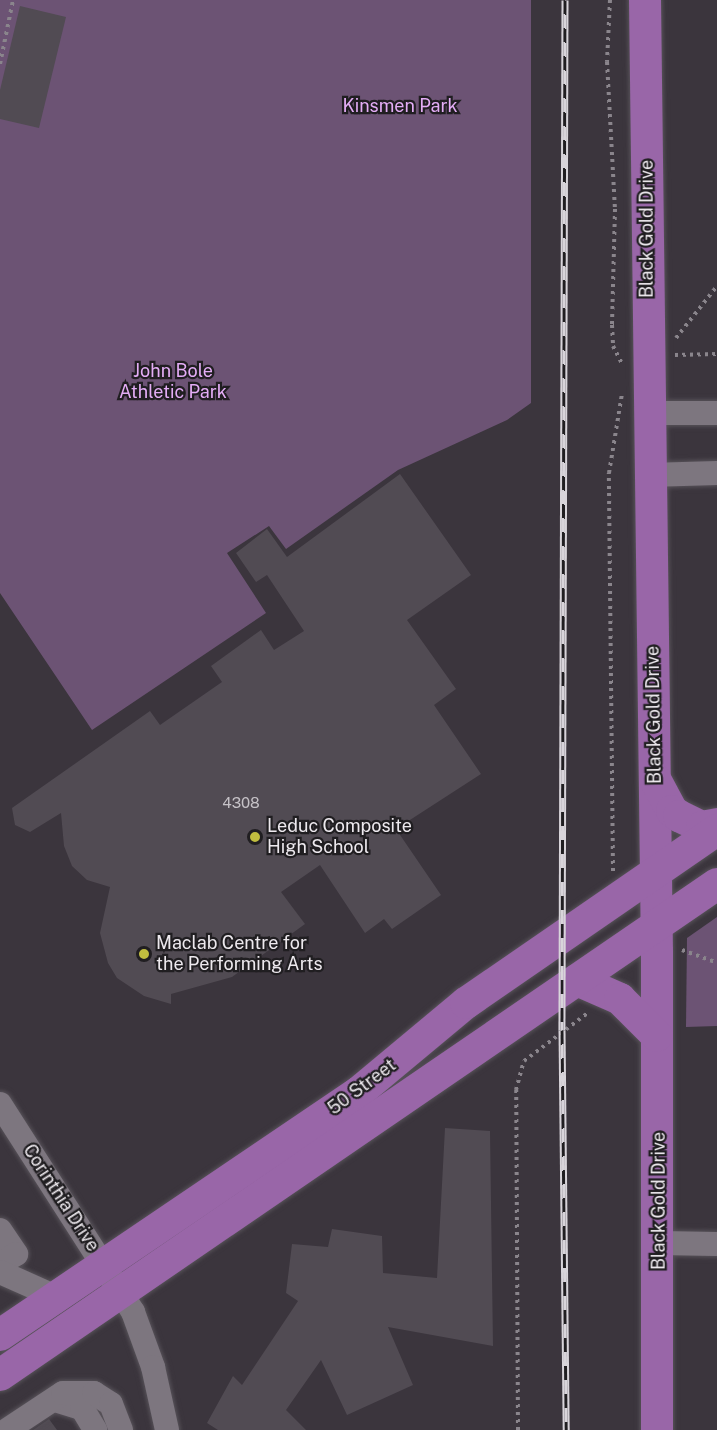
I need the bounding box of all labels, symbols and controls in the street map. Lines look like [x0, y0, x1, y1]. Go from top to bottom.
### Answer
park label: Kinsmen Park [342, 95, 458, 117]
street label: Black Gold Drive [636, 160, 658, 298]
park label: John Bole Athletic Park [119, 361, 227, 404]
street label: Black Gold Drive [642, 646, 666, 784]
house number: 4308 [222, 794, 260, 812]
place label: Leduc Composite High School [267, 816, 412, 858]
marker: Leduc Composite High School [248, 830, 262, 844]
place label: Maclab Centre for the Performing Arts [156, 933, 323, 976]
marker: Maclab Centre for the Performing Arts [137, 947, 151, 961]
street label: 50 Street [324, 1054, 400, 1120]
street label: Black Gold Drive [648, 1132, 670, 1270]
street label: Corinthia Drive [18, 1140, 104, 1256]

